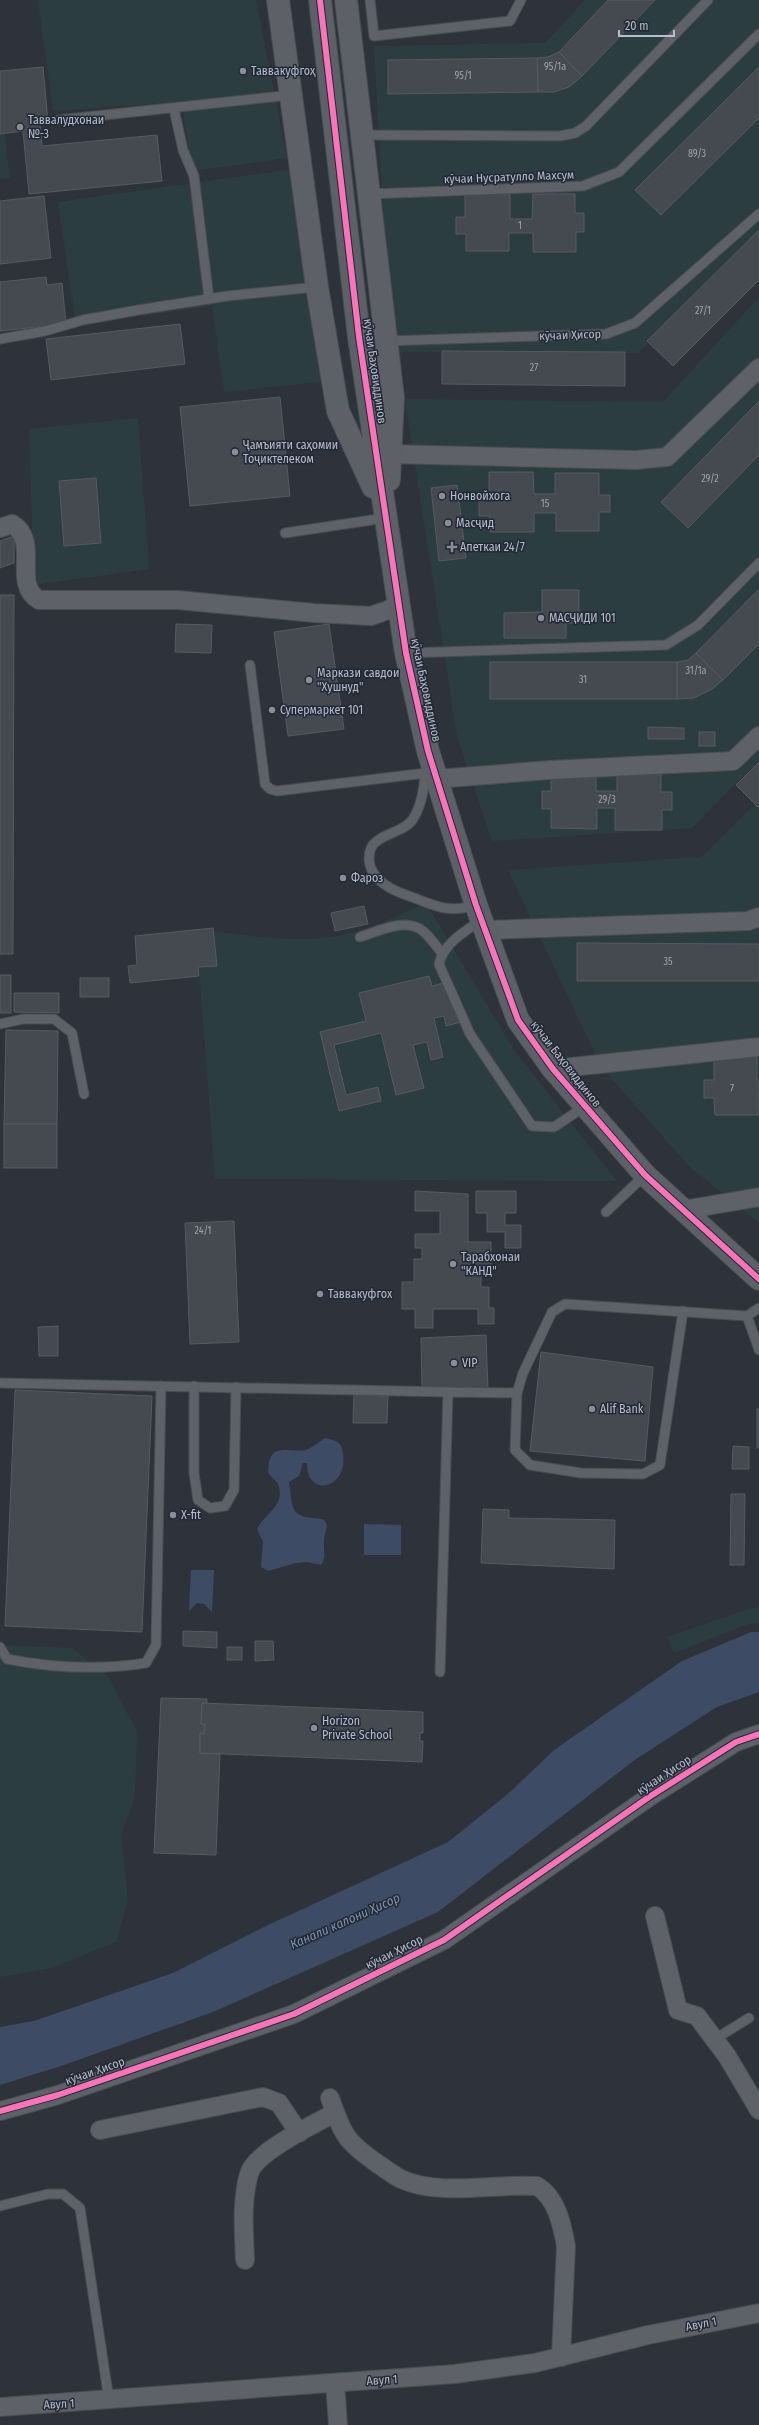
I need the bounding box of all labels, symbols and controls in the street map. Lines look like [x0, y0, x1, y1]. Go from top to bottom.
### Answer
scale bar [619, 12, 674, 38]
text: 20 m [625, 19, 649, 33]
house number: 95/1а [544, 61, 566, 73]
place label: Таввакуфгоҳ [251, 64, 316, 78]
marker: Таввакуфгоҳ [238, 66, 248, 76]
house number: 95/1 [454, 70, 472, 82]
place label: Таввалудхонаи №-3 [28, 113, 104, 141]
marker: Таввалудхонаи №-3 [15, 122, 25, 132]
house number: 89/3 [688, 148, 707, 160]
street label: кӯчаи Hусратулло Махсум [444, 168, 574, 186]
house number: 1 [518, 220, 522, 232]
house number: 27/1 [695, 305, 711, 317]
street label: кӯчаи Баҳовиддинов [361, 318, 389, 424]
street label: кӯчаи Ҳисор [539, 327, 601, 343]
house number: 27 [530, 362, 538, 374]
place label: Ҷамъияти саҳомии Тоҷиктелеком [243, 438, 338, 466]
marker: Ҷамъияти саҳомии Тоҷиктелеком [230, 447, 240, 457]
house number: 29/2 [701, 473, 719, 485]
place label: Нонвойхога [450, 489, 510, 503]
marker: Нонвойхога [437, 491, 447, 501]
house number: 15 [541, 498, 550, 510]
place label: Масҷид [456, 516, 494, 530]
marker: Масҷид [443, 518, 453, 528]
place label: Апеткаи 24/7 [460, 540, 525, 554]
marker: Апеткаи 24/7 [447, 542, 457, 552]
place label: МАСҶИДИ 101 [549, 611, 616, 625]
marker: МАСҶИДИ 101 [536, 613, 546, 623]
street label: кӯчаи Баҳовиддинов [408, 637, 444, 743]
house number: 31/1а [685, 665, 707, 677]
place label: Маркази савдои "Хушнуд" [317, 666, 399, 694]
house number: 31 [579, 674, 587, 686]
marker: Маркази савдои "Хушнуд" [304, 675, 314, 685]
place label: Супермаркет 101 [280, 703, 363, 717]
marker: Супермаркет 101 [267, 705, 277, 715]
house number: 29/3 [598, 794, 616, 806]
place label: Фароз [351, 871, 383, 885]
marker: Фароз [338, 873, 348, 883]
house number: 35 [663, 956, 673, 968]
street label: кӯчаи Баҳовиддинов [528, 1018, 604, 1110]
house number: 7 [730, 1083, 734, 1095]
house number: 24/1 [195, 1225, 211, 1237]
place label: Тарабхонаи "КАНД" [461, 1250, 520, 1278]
marker: Тарабхонаи "КАНД" [448, 1259, 458, 1269]
place label: Таввакуфгох [328, 1287, 393, 1301]
marker: Таввакуфгох [315, 1289, 325, 1299]
place label: VIP [462, 1356, 478, 1370]
marker: VIP [449, 1358, 459, 1368]
place label: Alif Bank [600, 1402, 644, 1416]
marker: Alif Bank [587, 1404, 597, 1414]
place label: X-fit [181, 1508, 201, 1522]
marker: X-fit [168, 1510, 178, 1520]
place label: Horizon Private School [322, 1714, 392, 1742]
marker: Horizon Private School [309, 1723, 319, 1733]
street label: кӯчаи Ҳисор [634, 1752, 694, 1798]
water label: Канали калони Ҳисор [288, 1890, 402, 1952]
street label: кӯчаи Ҳисор [363, 1932, 425, 1972]
street label: кӯчаи Ҳисор [63, 2054, 127, 2088]
street label: Авул 1 [684, 2314, 718, 2334]
street label: Авул 1 [366, 2372, 398, 2388]
street label: Авул 1 [43, 2396, 75, 2412]

